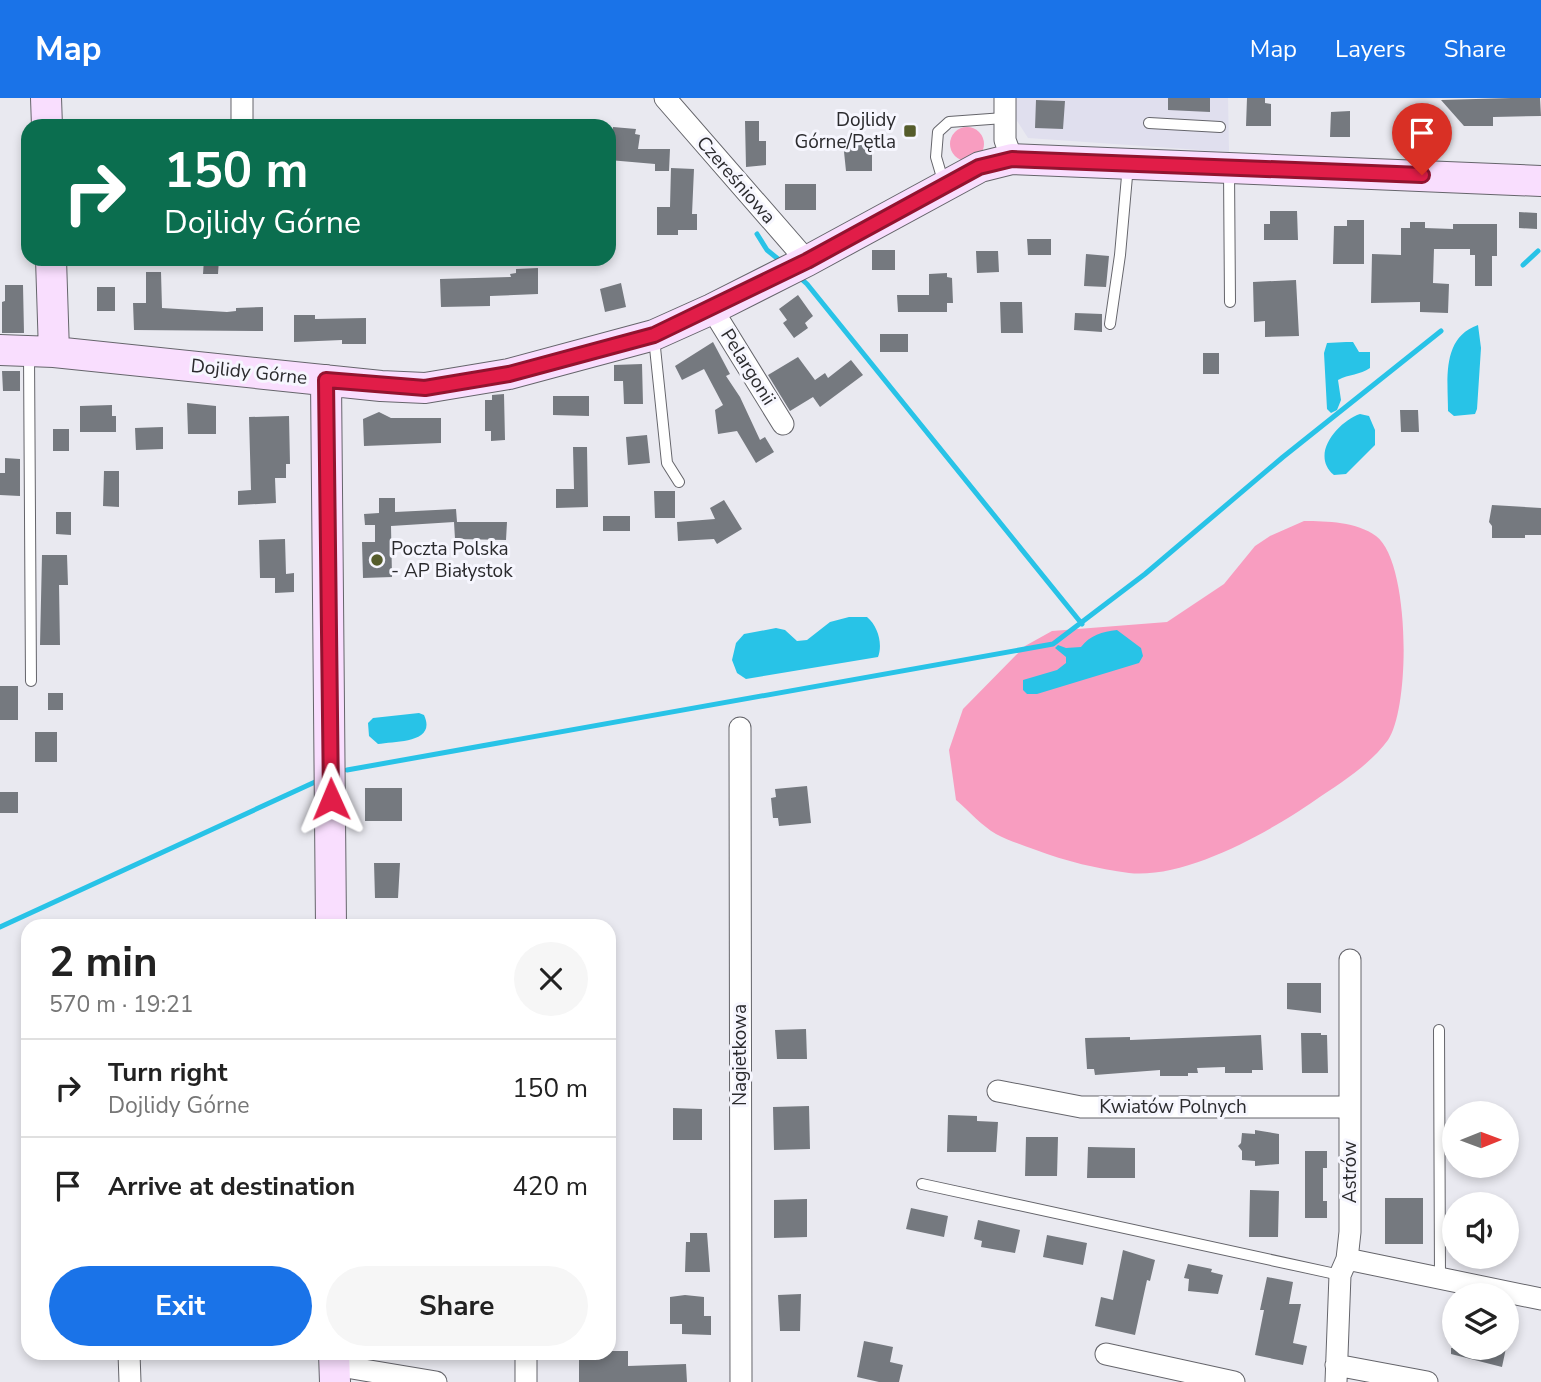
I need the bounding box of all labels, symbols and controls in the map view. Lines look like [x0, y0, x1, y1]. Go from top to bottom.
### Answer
text: Map [35, 27, 102, 72]
text: Map [1250, 33, 1297, 65]
text: Layers [1335, 33, 1406, 65]
text: Share [1444, 33, 1506, 65]
pin [1392, 103, 1452, 175]
place label: Dojlidy Górne/Pętla [794, 107, 896, 155]
icon: arrive [1403, 114, 1441, 152]
marker: Dojlidy Górne/Pętla [902, 123, 918, 139]
street label: Czereśniowa [691, 130, 781, 230]
text: 150 m [164, 137, 308, 204]
icon: right [49, 147, 140, 238]
text: Dojlidy Górne [164, 201, 361, 244]
street label: Pelargonii [714, 324, 782, 410]
street label: Dojlidy Górne [189, 353, 309, 391]
place label: Poczta Polska - AP Białystok [391, 536, 513, 584]
marker: Poczta Polska - AP Białystok [369, 552, 385, 568]
position arrow [294, 762, 368, 836]
text: 2 min [49, 934, 158, 991]
button: close [514, 942, 588, 1016]
text: 570 m · 19:21 [49, 989, 194, 1020]
street label: Nagietkowa [727, 1004, 753, 1106]
text: Turn right [108, 1055, 227, 1090]
icon: right [49, 1069, 87, 1107]
text: 150 m [512, 1071, 588, 1106]
text: Dojlidy Górne [108, 1090, 250, 1121]
street label: Kwiatów Polnych [1099, 1094, 1247, 1120]
north arrow [1442, 1101, 1519, 1178]
map controls [1442, 1101, 1519, 1360]
street label: Astrów [1337, 1141, 1363, 1203]
icon: arrive [49, 1167, 87, 1205]
text: Arrive at destination [108, 1169, 355, 1204]
text: 420 m [512, 1169, 588, 1204]
button: sound [1442, 1192, 1519, 1269]
button: Exit [49, 1266, 312, 1346]
button: Share [326, 1266, 588, 1346]
button: layers [1442, 1283, 1519, 1360]

